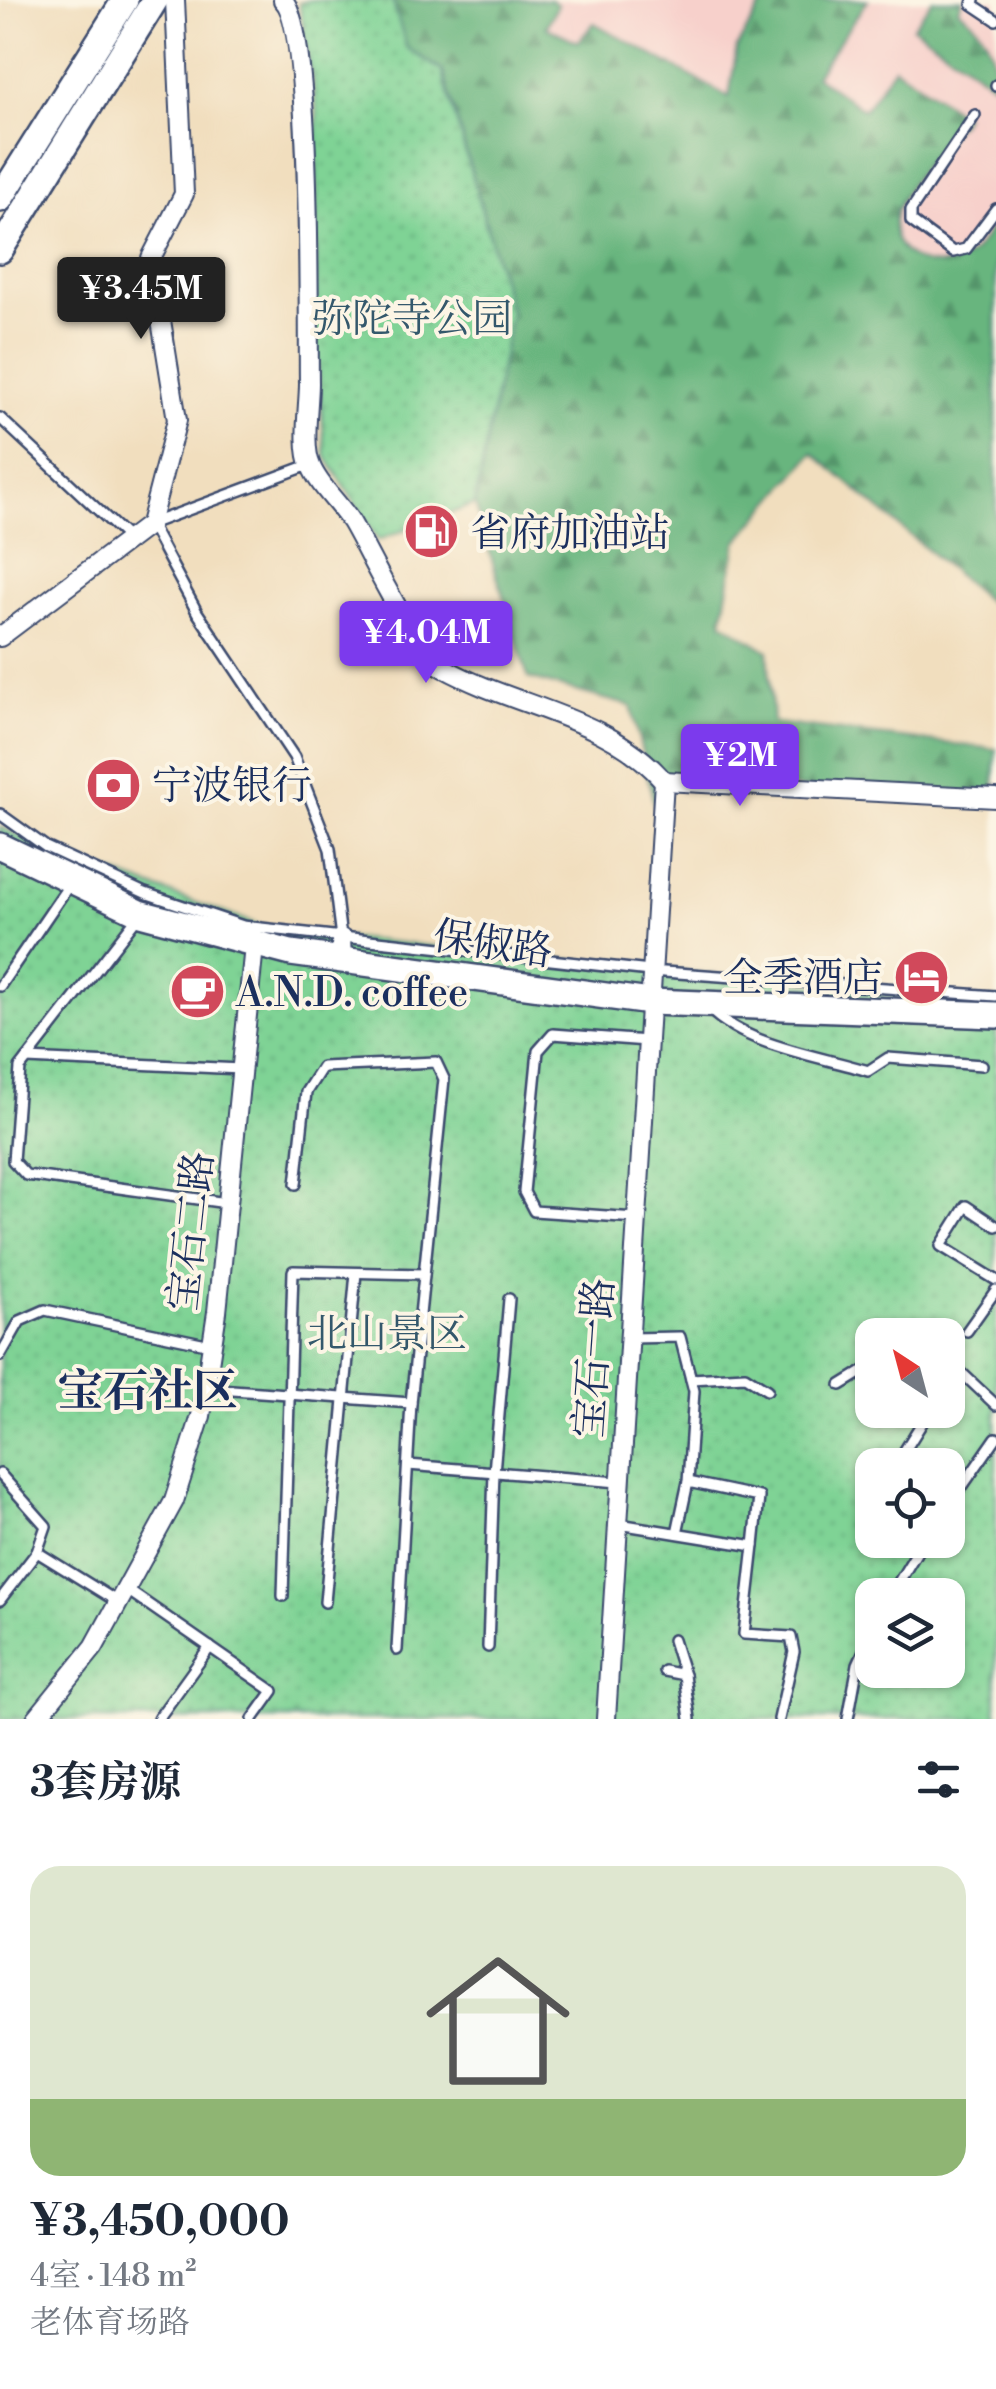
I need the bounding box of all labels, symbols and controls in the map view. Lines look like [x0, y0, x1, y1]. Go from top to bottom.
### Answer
pin: ¥3.45M [60, 257, 222, 342]
text: ¥3.45M [79, 269, 203, 309]
park label: 弥陀寺公园 [312, 295, 512, 345]
fuel station icon: 省府加油站 [401, 502, 461, 562]
place label: 省府加油站 [470, 509, 670, 559]
pin: ¥4.04M [345, 601, 507, 686]
text: ¥4.04M [361, 613, 491, 653]
pin: ¥2M [692, 724, 788, 809]
text: ¥2M [703, 736, 777, 776]
bank icon: 宁波银行 [83, 755, 143, 815]
place label: 宁波银行 [152, 762, 312, 812]
street label: 保俶路 [430, 912, 556, 978]
hotel icon: 全季酒店 [892, 947, 952, 1007]
place label: 全季酒店 [723, 954, 883, 1004]
cafe icon: A.N.D. coffee [167, 962, 227, 1022]
place label: A.N.D. coffee [235, 969, 468, 1019]
street label: 宝石二路 [159, 1149, 225, 1313]
street label: 宝石一路 [564, 1277, 626, 1440]
park label: 北山景区 [307, 1310, 467, 1360]
north arrow [855, 1318, 965, 1428]
map controls [855, 1318, 965, 1688]
district label: 宝石社区 [58, 1364, 238, 1421]
button: locate [855, 1448, 965, 1558]
button: layers [855, 1578, 965, 1688]
icon: filters [911, 1752, 966, 1807]
text: 3套房源 [30, 1757, 181, 1810]
icon: home [408, 1931, 588, 2111]
text: ¥3,450,000 [30, 2196, 290, 2249]
text: 4室 · 148 m² [30, 2256, 197, 2296]
text: 老体育场路 [30, 2303, 190, 2343]

